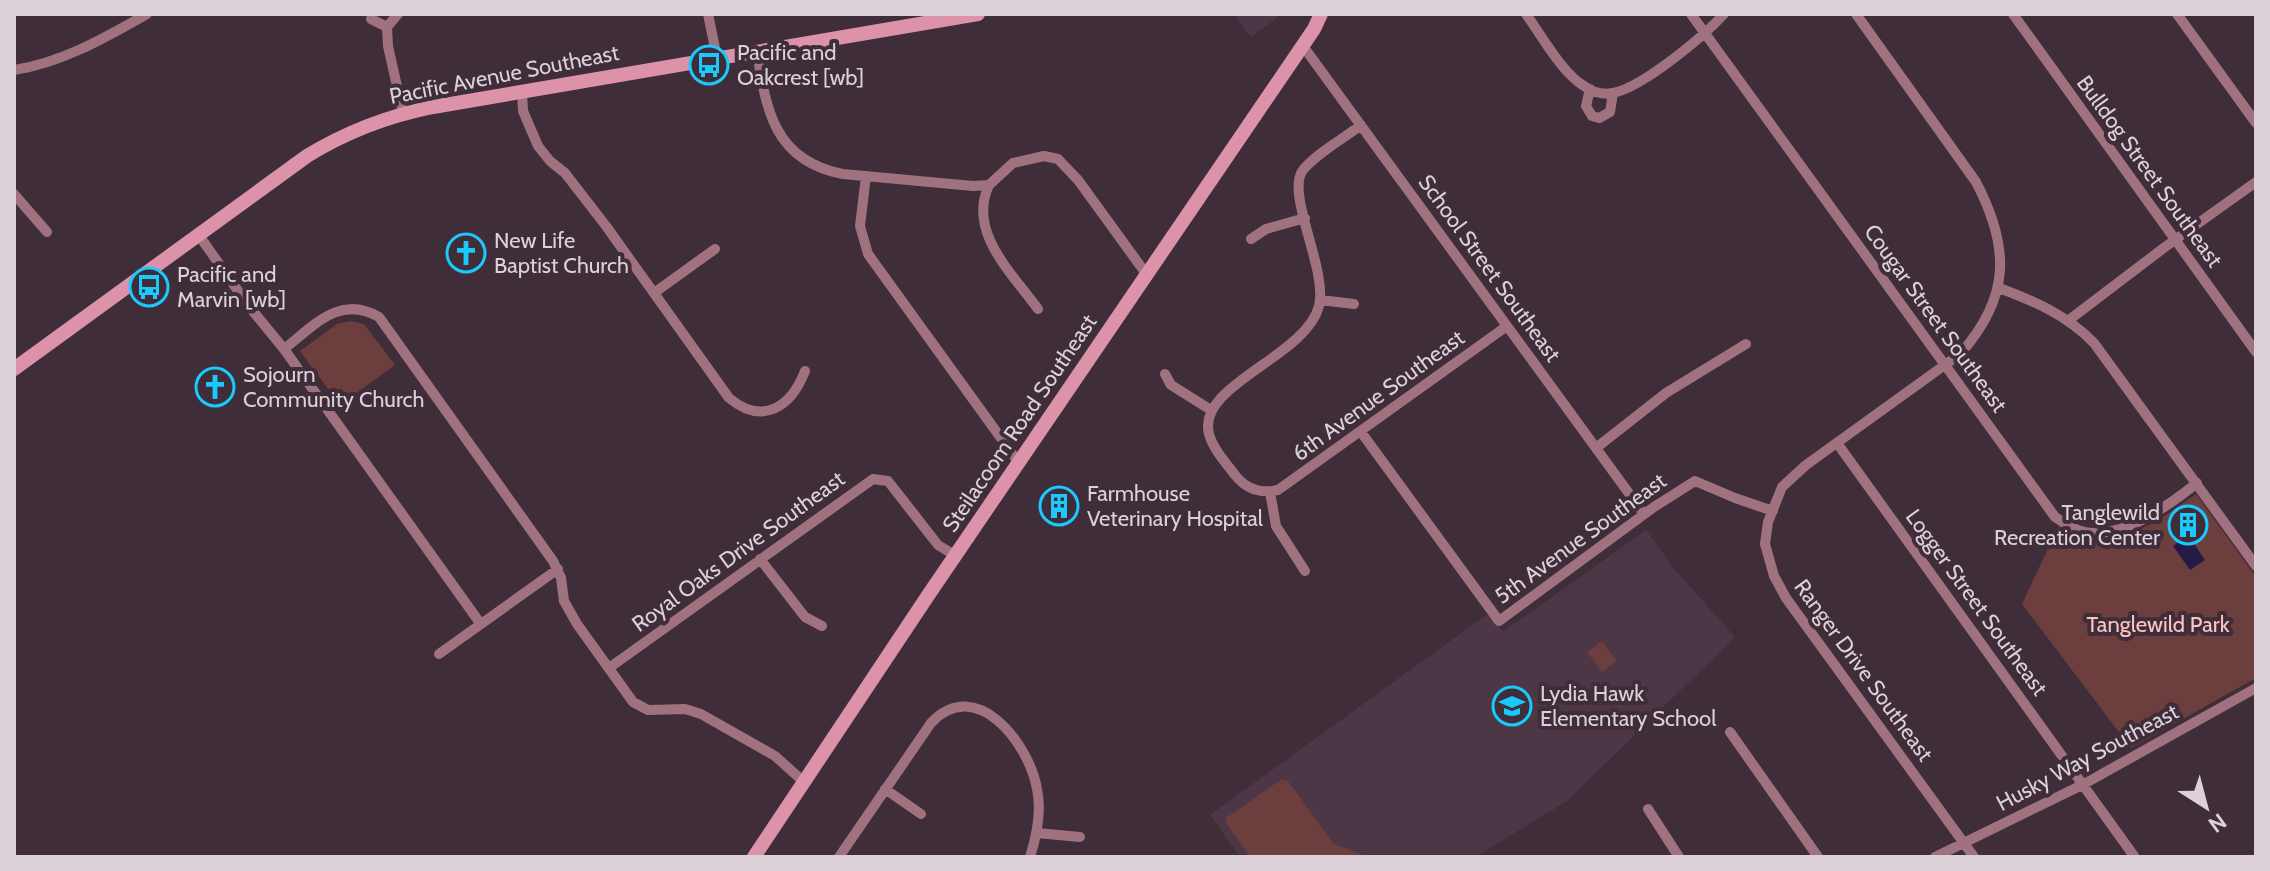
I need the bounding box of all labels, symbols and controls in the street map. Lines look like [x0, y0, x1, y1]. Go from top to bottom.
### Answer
street label: Pacific Avenue Southeast [387, 39, 622, 110]
place label: Pacific and Oakcrest [wb] [737, 39, 864, 91]
bus stop icon: Pacific and Oakcrest [wb] [688, 44, 730, 86]
street label: Bulldog Street Southeast [2071, 70, 2229, 273]
street label: School Street Southeast [1413, 169, 1567, 368]
street label: Cougar Street Southeast [1858, 219, 2013, 418]
place label: New Life Baptist Church [494, 227, 629, 279]
church icon: New Life Baptist Church [445, 232, 487, 274]
place label: Pacific and Marvin [wb] [177, 261, 286, 313]
bus stop icon: Pacific and Marvin [wb] [128, 266, 170, 308]
street label: Steilacoom Road Southeast [936, 309, 1103, 537]
street label: 6th Avenue Southeast [1287, 324, 1470, 467]
place label: Sojourn Community Church [243, 361, 424, 413]
church icon: Sojourn Community Church [194, 366, 236, 408]
street label: Royal Oaks Drive Southeast [627, 465, 850, 638]
street label: 5th Avenue Southeast [1489, 467, 1672, 610]
place label: Farmhouse Veterinary Hospital [1087, 480, 1264, 532]
building icon: Farmhouse Veterinary Hospital [1038, 485, 1080, 527]
place label: Tanglewild Recreation Center [1994, 499, 2160, 551]
street label: Logger Street Southeast [1900, 504, 2054, 701]
building icon: Tanglewild Recreation Center [2167, 504, 2209, 546]
street label: Ranger Drive Southeast [1788, 574, 1939, 767]
park label: Tanglewild Park [2086, 611, 2230, 638]
place label: Lydia Hawk Elementary School [1540, 680, 1717, 732]
school or university icon: Lydia Hawk Elementary School [1491, 685, 1533, 727]
street label: Husky Way Southeast [1992, 698, 2183, 817]
north arrow [2166, 767, 2246, 847]
text: N [2203, 807, 2232, 838]

